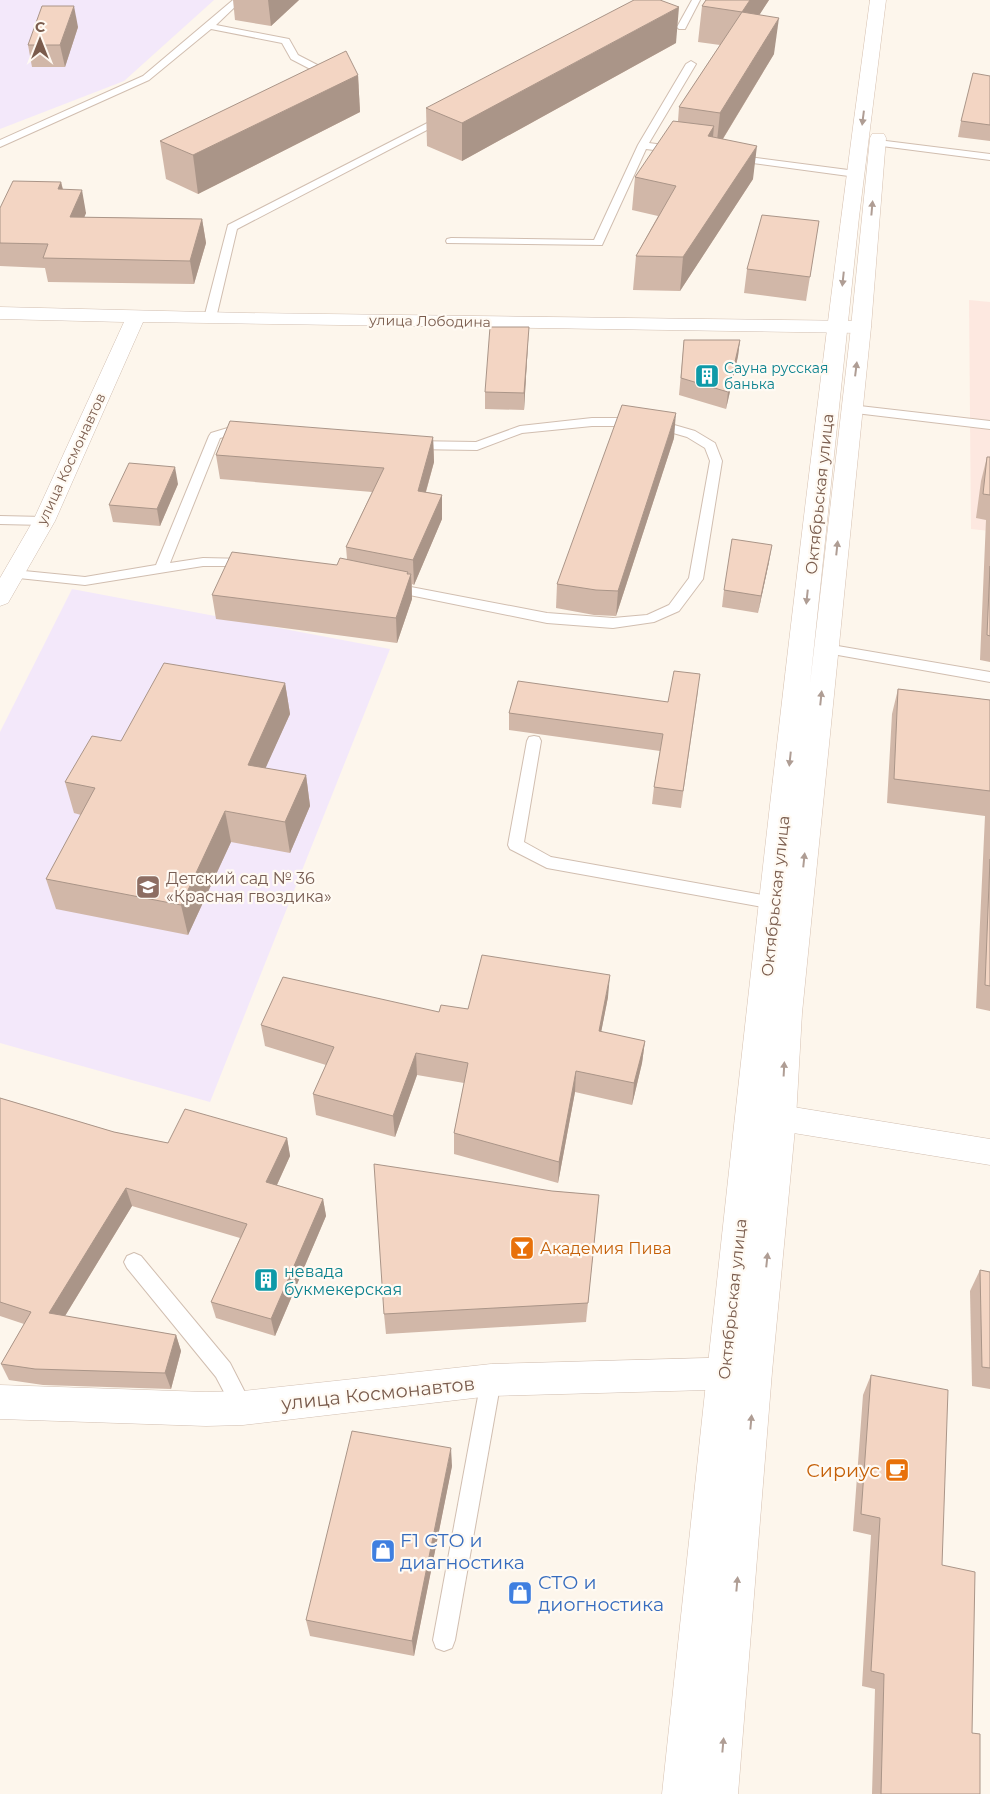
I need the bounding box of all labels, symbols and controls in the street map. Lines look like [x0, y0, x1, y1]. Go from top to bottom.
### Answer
north arrow [15, 15, 65, 65]
text: С [35, 18, 45, 36]
one-way arrow [859, 110, 867, 126]
one-way arrow [868, 199, 876, 215]
one-way arrow [839, 271, 847, 287]
street label: улица Лободина [368, 311, 491, 331]
place label: Сауна русская банька [724, 359, 828, 393]
one-way arrow [852, 361, 860, 377]
building icon: Сауна русская банька [694, 363, 720, 389]
street label: улица Космонавтов [32, 390, 109, 529]
street label: Октябрьская улица [802, 413, 837, 575]
one-way arrow [833, 540, 841, 556]
one-way arrow [803, 589, 811, 605]
one-way arrow [817, 690, 825, 706]
one-way arrow [786, 751, 794, 767]
street label: Октябрьская улица [758, 815, 793, 977]
one-way arrow [800, 851, 808, 867]
place label: Детский сад № 36 «Красная гвоздика» [166, 869, 332, 906]
school or university icon: Детский сад № 36 «Красная гвоздика» [135, 874, 161, 900]
one-way arrow [780, 1061, 788, 1077]
street label: Октябрьская улица [715, 1218, 750, 1380]
bar icon: Академия Пива [509, 1235, 535, 1261]
place label: Академия Пива [540, 1239, 671, 1258]
one-way arrow [763, 1252, 771, 1268]
place label: невада букмекерская [284, 1262, 402, 1299]
building icon: невада букмекерская [253, 1267, 279, 1293]
street label: улица Космонавтов [279, 1372, 476, 1415]
one-way arrow [747, 1413, 755, 1429]
cafe icon: Сириус [884, 1457, 910, 1483]
place label: Сириус [806, 1459, 880, 1482]
place label: F1 СТО и диагностика [400, 1529, 525, 1574]
shop icon: F1 СТО и диагностика [370, 1538, 396, 1564]
place label: СТО и диогностика [538, 1571, 664, 1616]
one-way arrow [733, 1575, 741, 1591]
shop icon: СТО и диогностика [507, 1580, 533, 1606]
one-way arrow [719, 1737, 727, 1753]

